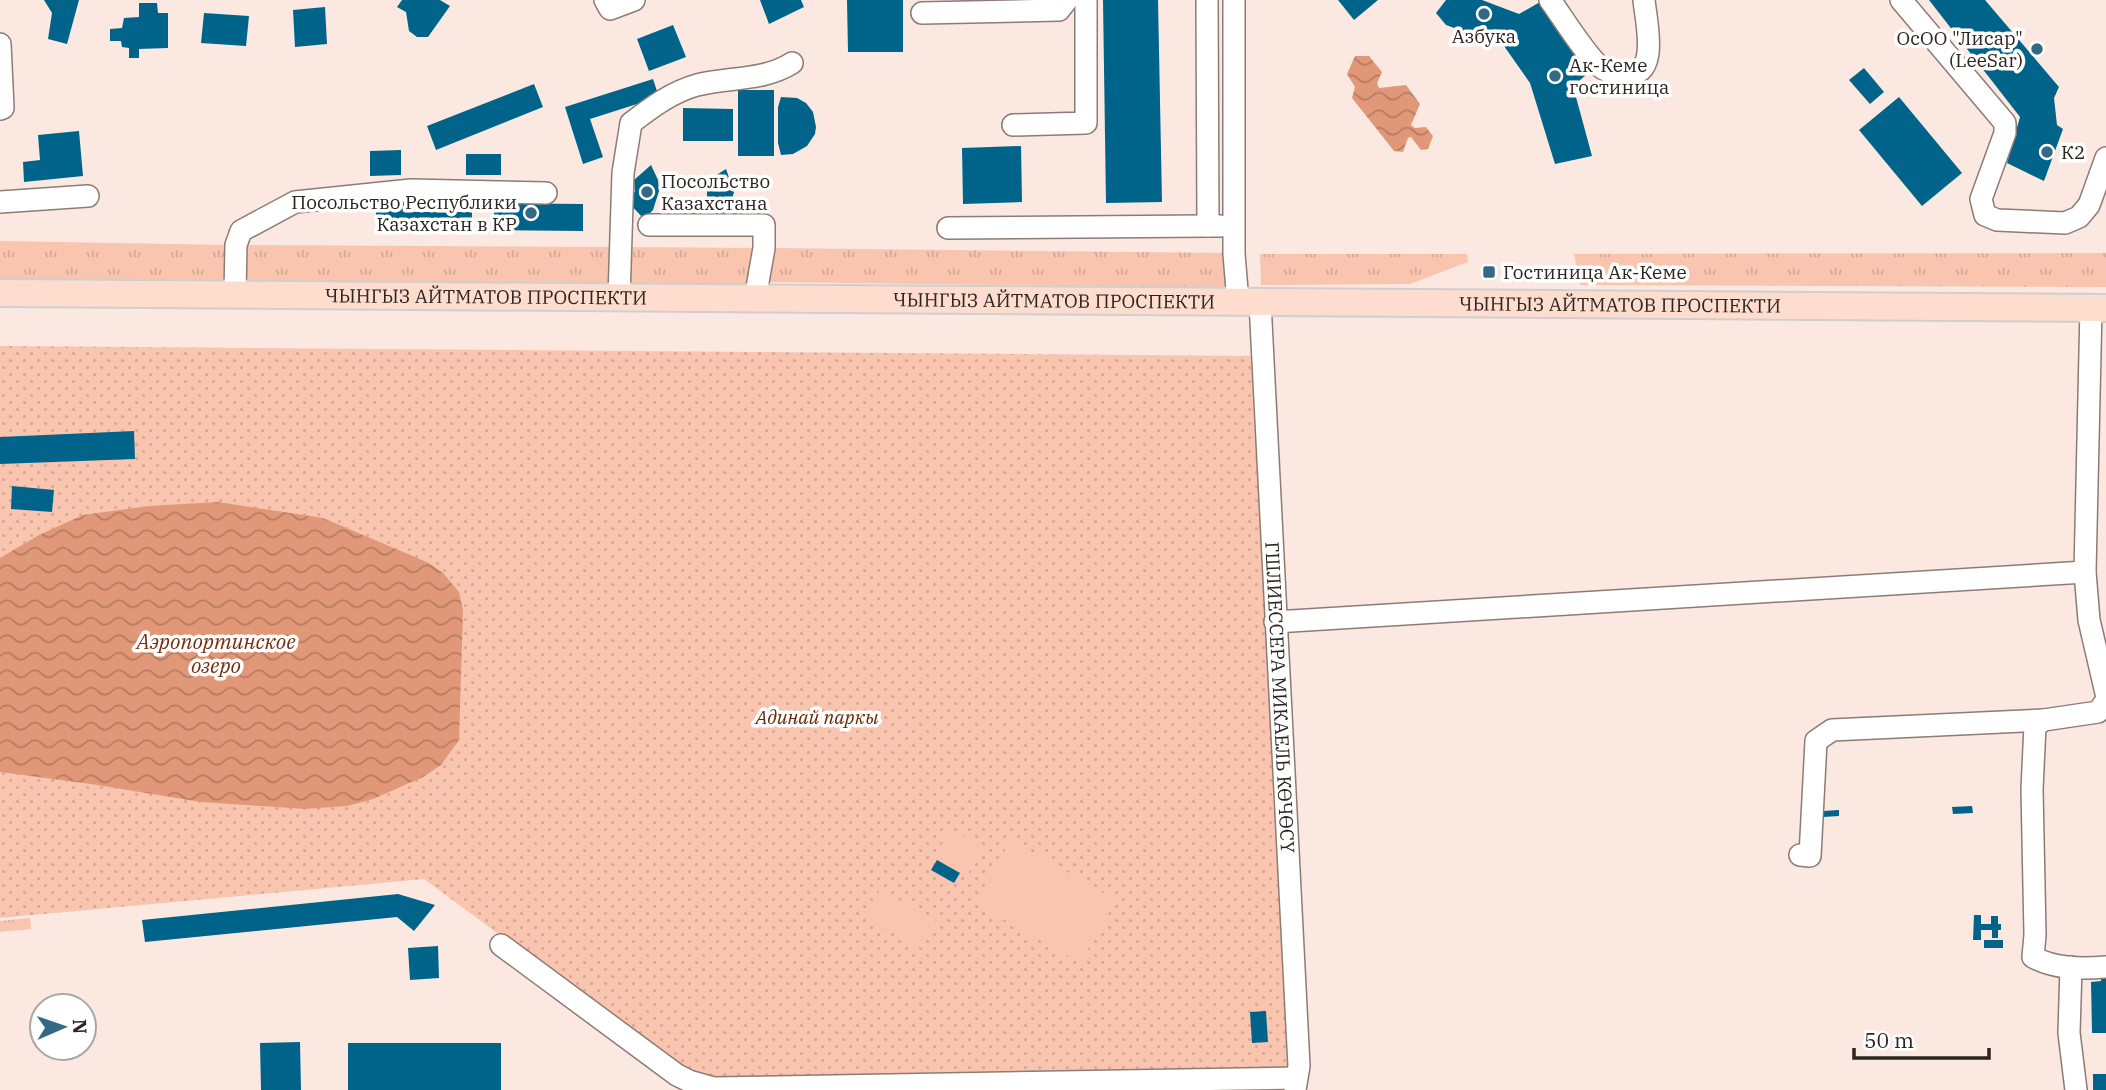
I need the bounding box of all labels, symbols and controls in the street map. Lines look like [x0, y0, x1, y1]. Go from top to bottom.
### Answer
marker: Азбука [1476, 6, 1492, 22]
place label: Азбука [1452, 24, 1516, 48]
place label: ОсОО "Лисар" (LeeSar) [1897, 26, 2023, 72]
marker: ОсОО "Лисар" (LeeSar) [2029, 41, 2045, 57]
place label: Ак-Кеме гостиница [1569, 53, 1669, 99]
marker: Ак-Кеме гостиница [1547, 68, 1563, 84]
place label: К2 [2061, 140, 2085, 164]
marker: К2 [2039, 144, 2055, 160]
place label: Посольство Казахстана [661, 169, 770, 215]
marker: Посольство Казахстана [639, 184, 655, 200]
place label: Посольство Республики Казахстан в КР [291, 190, 517, 236]
marker: Посольство Республики Казахстан в КР [523, 205, 539, 221]
place label: Гостиница Ак-Кеме [1503, 260, 1687, 284]
marker: Гостиница Ак-Кеме [1481, 264, 1497, 280]
street label: ЧЫНГЫЗ АЙТМАТОВ ПРОСПЕКТИ [325, 283, 647, 310]
street label: ЧЫНГЫЗ АЙТМАТОВ ПРОСПЕКТИ [893, 287, 1215, 314]
street label: ЧЫНГЫЗ АЙТМАТОВ ПРОСПЕКТИ [1459, 291, 1781, 318]
street label: ГШЛИЕССЕРА МИКАЕЛЬ КӨЧӨСҮ [1260, 541, 1300, 854]
water label: Аэропортинское озеро [134, 627, 296, 679]
park label: Адинай паркы [753, 705, 879, 729]
north arrow [28, 992, 98, 1062]
scale bar [1854, 1016, 1989, 1060]
text: N [68, 1018, 92, 1034]
text: 50 m [1864, 1026, 1914, 1054]

